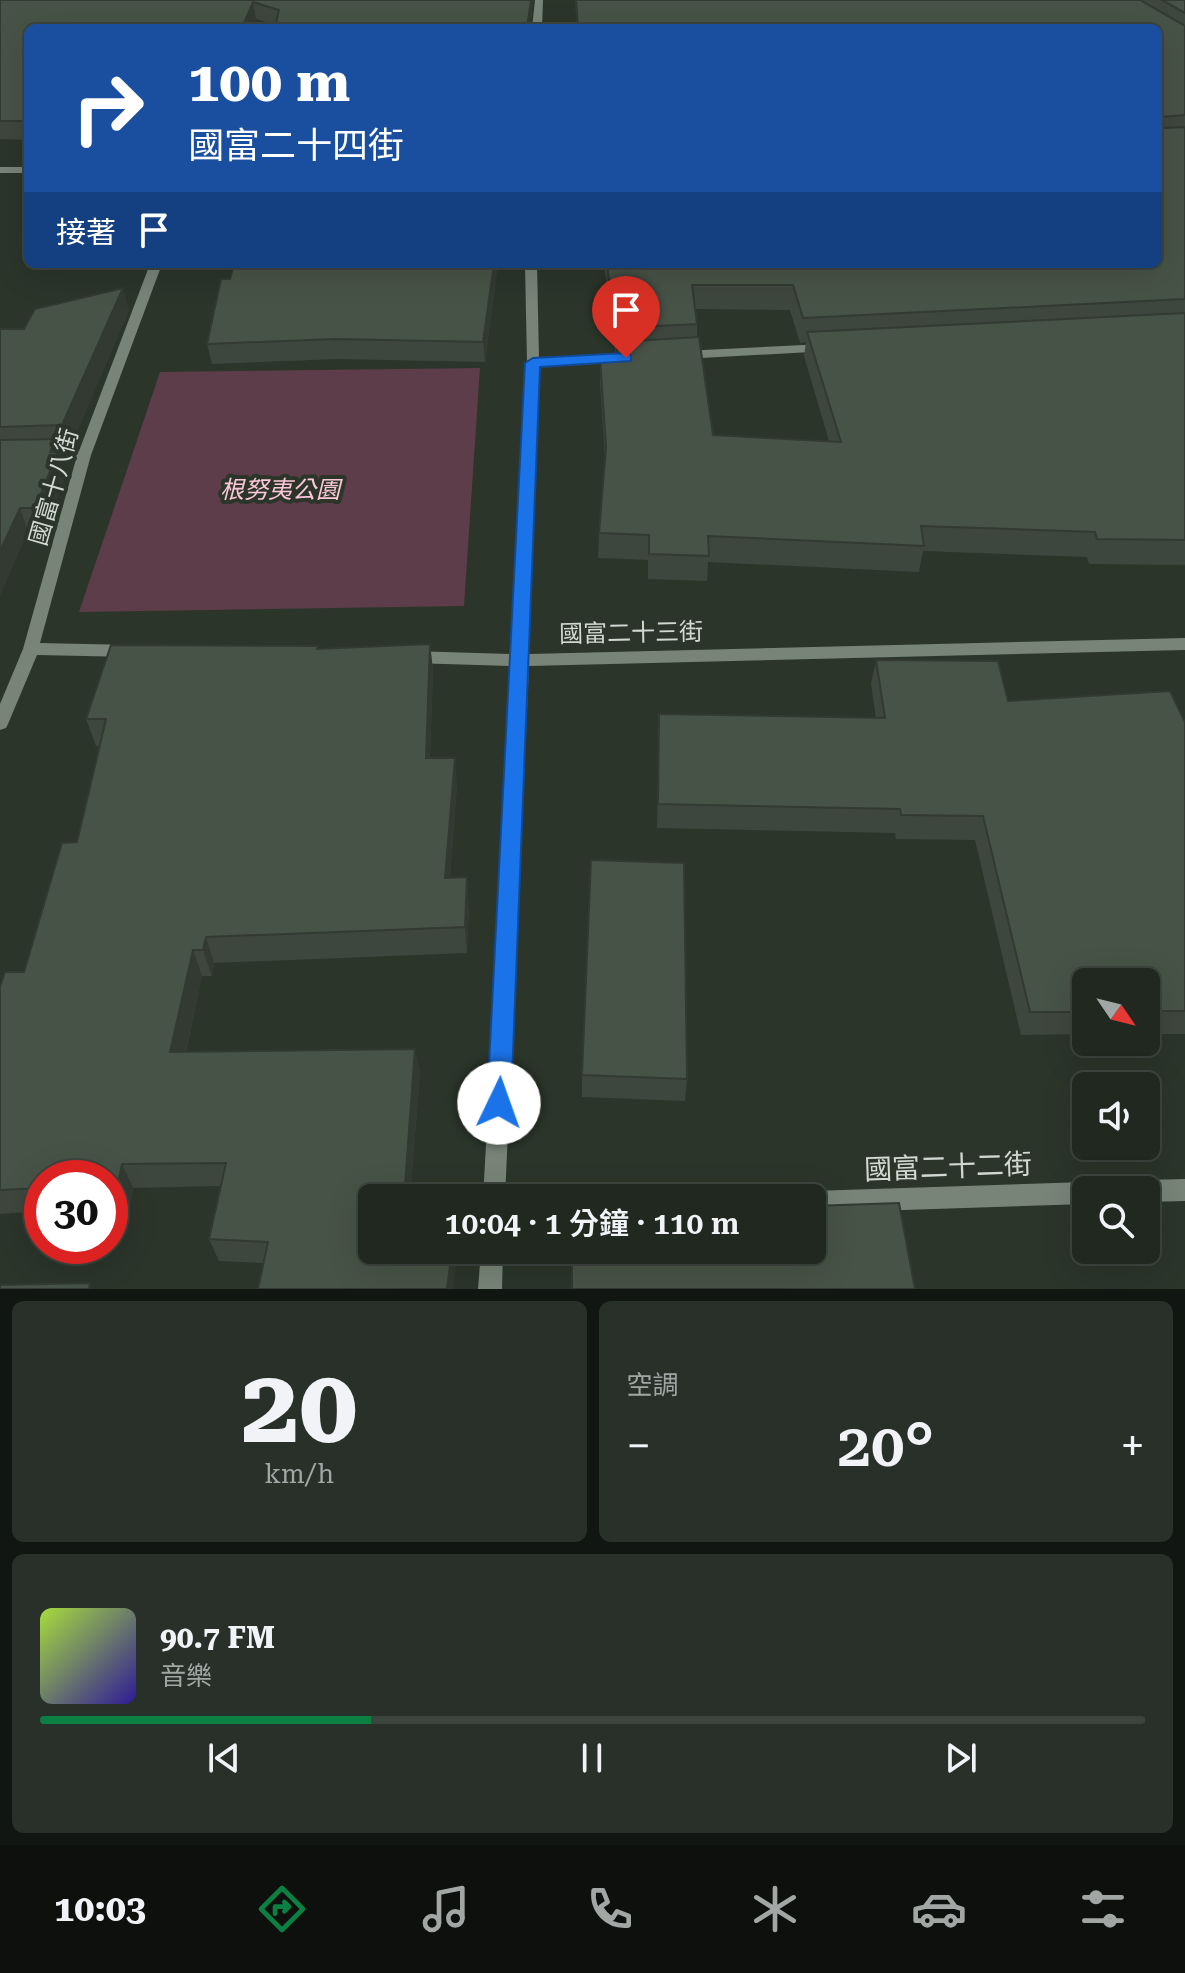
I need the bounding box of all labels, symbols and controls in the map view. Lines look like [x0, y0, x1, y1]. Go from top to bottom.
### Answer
text: 100 m [188, 49, 350, 115]
icon: right [56, 56, 160, 160]
text: 國富二十四街 [188, 125, 404, 167]
icon: arrive [132, 208, 176, 252]
text: 接著 [56, 215, 116, 250]
pin [592, 276, 660, 358]
icon: arrive [604, 288, 648, 332]
street label: 國富十八街 [24, 425, 84, 549]
park label: 根努夷公園 [220, 476, 343, 504]
street label: 國富二十三街 [559, 618, 703, 648]
north arrow [1072, 968, 1160, 1056]
map controls [1072, 968, 1160, 1264]
position arrow [457, 1061, 541, 1145]
button: sound [1072, 1072, 1160, 1160]
street label: 國富二十二街 [863, 1148, 1033, 1186]
speed limit sign: 30 [24, 1160, 128, 1264]
button: search [1072, 1176, 1160, 1264]
text: 10:04 · 1 分鐘 · 110 m [445, 1206, 739, 1241]
text: 20 [241, 1346, 357, 1467]
text: 空調 [627, 1370, 679, 1400]
text: 20° [837, 1410, 934, 1481]
text: − [627, 1420, 651, 1472]
text: + [1120, 1420, 1145, 1472]
text: km/h [264, 1459, 334, 1489]
text: 90.7 FM [160, 1620, 275, 1655]
text: 音樂 [160, 1661, 212, 1691]
icon: previous [202, 1736, 246, 1780]
icon: pause [570, 1736, 614, 1780]
icon: next [939, 1736, 983, 1780]
icon: directions [254, 1881, 310, 1937]
icon: music [418, 1881, 474, 1937]
icon: phone [582, 1881, 638, 1937]
icon: climate [747, 1881, 803, 1937]
icon: car [911, 1881, 967, 1937]
icon: filters [1075, 1881, 1131, 1937]
text: 10:03 [54, 1888, 146, 1930]

